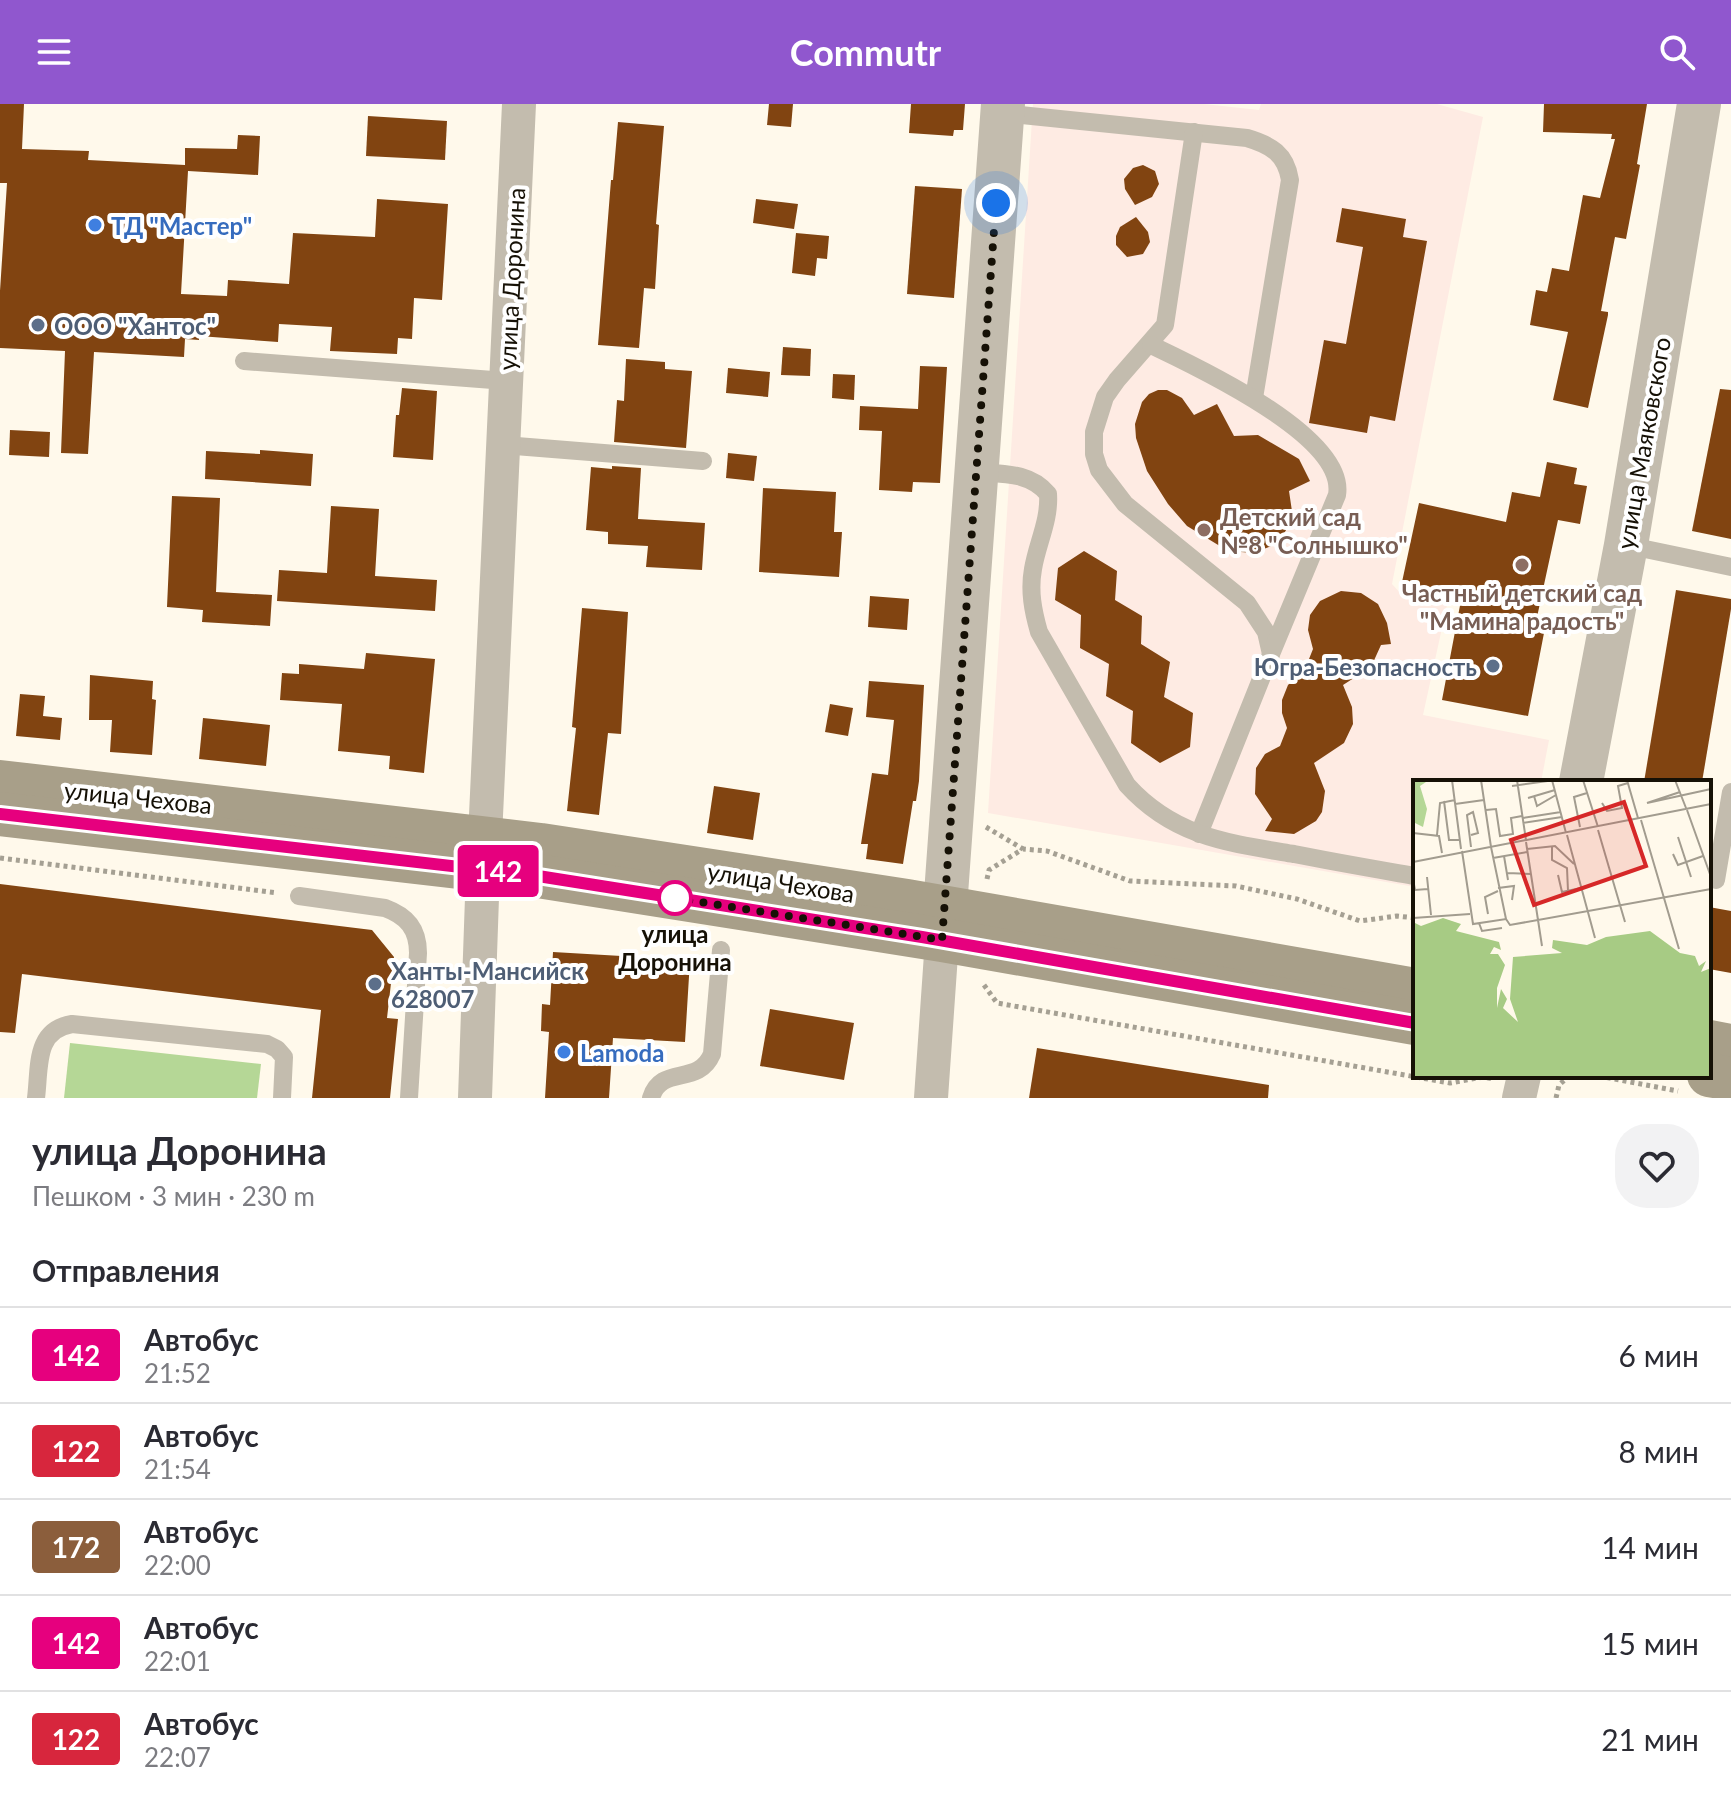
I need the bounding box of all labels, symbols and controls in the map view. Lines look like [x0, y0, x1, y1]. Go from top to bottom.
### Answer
icon: menu [32, 30, 76, 74]
text: Commutr [790, 30, 941, 74]
icon: search [1655, 30, 1699, 74]
your location [976, 183, 1016, 223]
street label: улица Доронина [492, 187, 530, 371]
place label: ТД "Мастер" [111, 211, 252, 240]
marker: ТД "Мастер" [86, 216, 104, 234]
place label: ООО "Хантос" [54, 311, 216, 340]
marker: ООО "Хантос" [29, 316, 47, 334]
street label: улица Маяковского [1610, 335, 1676, 551]
place label: Детский сад №8 "Солнышко" [1220, 502, 1408, 559]
marker: Детский сад №8 "Солнышко" [1195, 521, 1213, 539]
marker: Частный детский сад "Мамина радость" [1513, 556, 1531, 574]
place label: Частный детский сад "Мамина радость" [1402, 578, 1642, 635]
place label: Югра-Безопасность [1254, 652, 1477, 681]
marker: Югра-Безопасность [1484, 657, 1502, 675]
street label: улица Чехова [63, 775, 213, 819]
inset map [1413, 780, 1711, 1078]
line badge: 142 [452, 845, 544, 897]
text: 142 [474, 854, 522, 888]
street label: улица Чехова [705, 856, 857, 908]
marker: улица Доронина [658, 881, 692, 915]
place label: улица Доронина [618, 919, 732, 976]
place label: Ханты-Мансийск 628007 [391, 956, 584, 1013]
marker: Ханты-Мансийск 628007 [366, 975, 384, 993]
place label: Lamoda [580, 1038, 664, 1067]
marker: Lamoda [555, 1043, 573, 1061]
button: heart [1615, 1124, 1699, 1208]
text: улица Доронина [32, 1127, 327, 1173]
text: Пешком · 3 мин · 230 m [32, 1180, 315, 1212]
text: Отправления [32, 1252, 220, 1288]
text: Автобус [144, 1321, 259, 1357]
text: 6 мин [1619, 1337, 1699, 1373]
text: 142 [52, 1338, 100, 1372]
text: 21:52 [144, 1357, 211, 1389]
text: Автобус [144, 1417, 259, 1453]
text: 8 мин [1619, 1433, 1699, 1469]
text: 122 [52, 1434, 100, 1468]
text: 21:54 [144, 1453, 211, 1485]
text: Автобус [144, 1513, 259, 1549]
text: 14 мин [1601, 1529, 1699, 1565]
text: 172 [52, 1530, 100, 1564]
text: 22:00 [144, 1549, 211, 1581]
text: Автобус [144, 1609, 259, 1645]
text: 15 мин [1601, 1625, 1699, 1661]
text: 142 [52, 1626, 100, 1660]
text: 22:01 [144, 1645, 211, 1677]
text: Автобус [144, 1705, 259, 1741]
text: 21 мин [1601, 1721, 1699, 1757]
text: 122 [52, 1722, 100, 1756]
text: 22:07 [144, 1741, 211, 1773]

